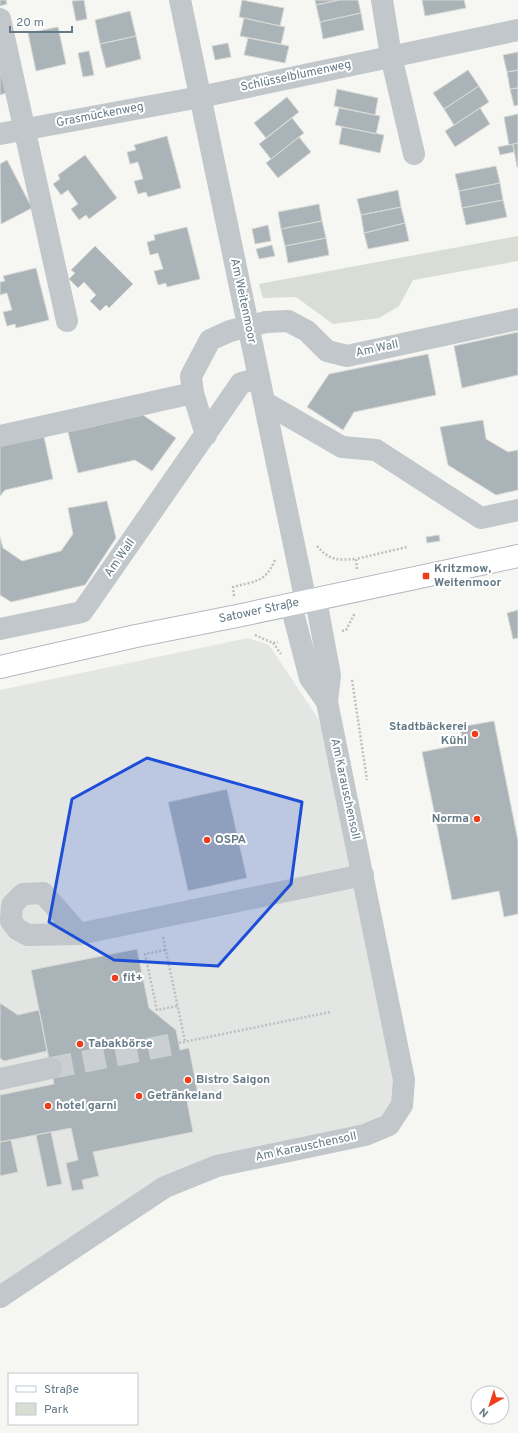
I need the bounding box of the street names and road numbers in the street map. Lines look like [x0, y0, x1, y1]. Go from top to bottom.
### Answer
street label: Schlüsselblumenweg [239, 56, 353, 96]
street label: Grasmückenweg [55, 99, 145, 131]
street label: Am Weitenmoor [226, 257, 260, 345]
street label: Am Wall [354, 337, 400, 361]
street label: Am Wall [101, 536, 139, 580]
street label: Satower Straße [217, 595, 301, 627]
street label: Am Karauschensoll [326, 737, 364, 841]
street label: Am Karauschensoll [254, 1128, 358, 1166]

